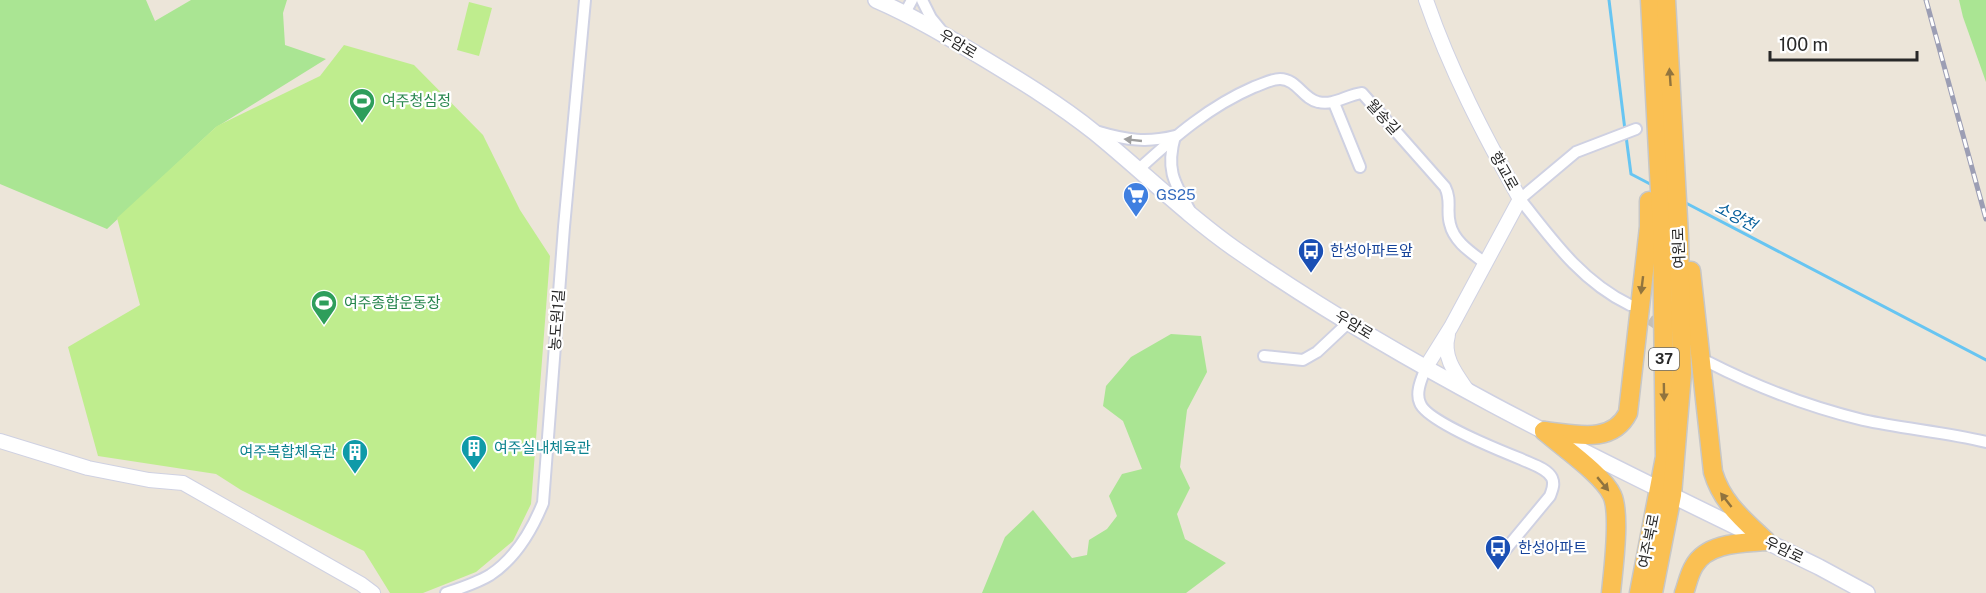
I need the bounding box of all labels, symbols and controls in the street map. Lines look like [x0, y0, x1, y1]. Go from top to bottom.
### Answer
scale bar [1770, 24, 1917, 62]
street label: 우암로 [936, 26, 980, 62]
text: 100 m [1779, 34, 1828, 55]
one-way arrow [1666, 68, 1675, 87]
sports icon: 여주청심정 [347, 86, 377, 124]
place label: 여주청심정 [382, 92, 451, 109]
street label: 월송길 [1363, 96, 1404, 138]
one-way arrow [1123, 136, 1142, 145]
street label: 향교로 [1487, 149, 1522, 193]
supermarket icon: GS25 [1121, 180, 1151, 218]
place label: GS25 [1156, 186, 1196, 203]
water label: 소양천 [1712, 198, 1762, 236]
street label: 여원로 [1669, 227, 1688, 269]
bus stop icon: 한성아파트앞 [1296, 236, 1326, 274]
place label: 한성아파트앞 [1330, 242, 1413, 259]
one-way arrow [1637, 275, 1647, 294]
sports icon: 여주종합운동장 [309, 288, 339, 326]
street label: 농도원1길 [546, 289, 567, 351]
place label: 여주종합운동장 [344, 294, 441, 311]
street label: 우암로 [1332, 307, 1376, 343]
road number: 37 [1649, 348, 1679, 370]
one-way arrow [1659, 383, 1669, 402]
building icon: 여주실내체육관 [459, 433, 489, 471]
building icon: 여주복합체육관 [340, 437, 370, 475]
place label: 여주실내체육관 [494, 439, 591, 456]
place label: 여주복합체육관 [239, 443, 336, 460]
one-way arrow [1597, 476, 1610, 492]
one-way arrow [1720, 492, 1732, 507]
street label: 여주북로 [1635, 512, 1662, 570]
bus stop icon: 한성아파트 [1483, 533, 1513, 571]
street label: 우암로 [1762, 533, 1807, 566]
place label: 한성아파트 [1518, 539, 1587, 556]

